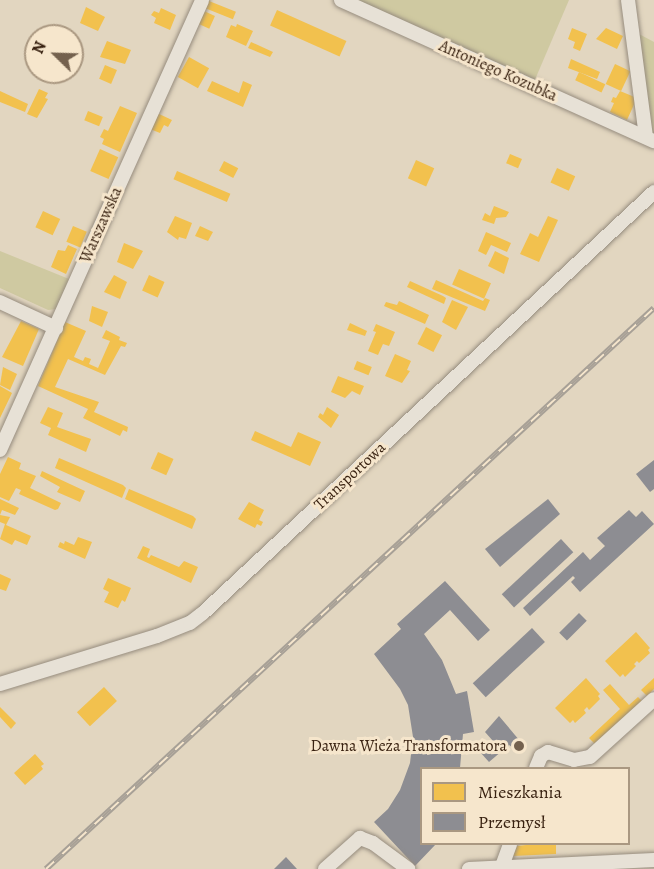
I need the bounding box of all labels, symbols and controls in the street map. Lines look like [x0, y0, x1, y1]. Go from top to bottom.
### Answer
north arrow [24, 24, 84, 84]
street label: Antoniego Kozubka [436, 36, 560, 106]
text: N [27, 38, 52, 57]
street label: Warszawska [76, 184, 126, 266]
street label: Transportowa [310, 438, 390, 514]
place label: Dawna Wieża Transformatora [311, 736, 507, 756]
marker: Dawna Wieża Transformatora [512, 739, 526, 753]
legend [420, 767, 630, 845]
text: Mieszkania [478, 780, 562, 804]
text: Przemysł [478, 810, 546, 834]

